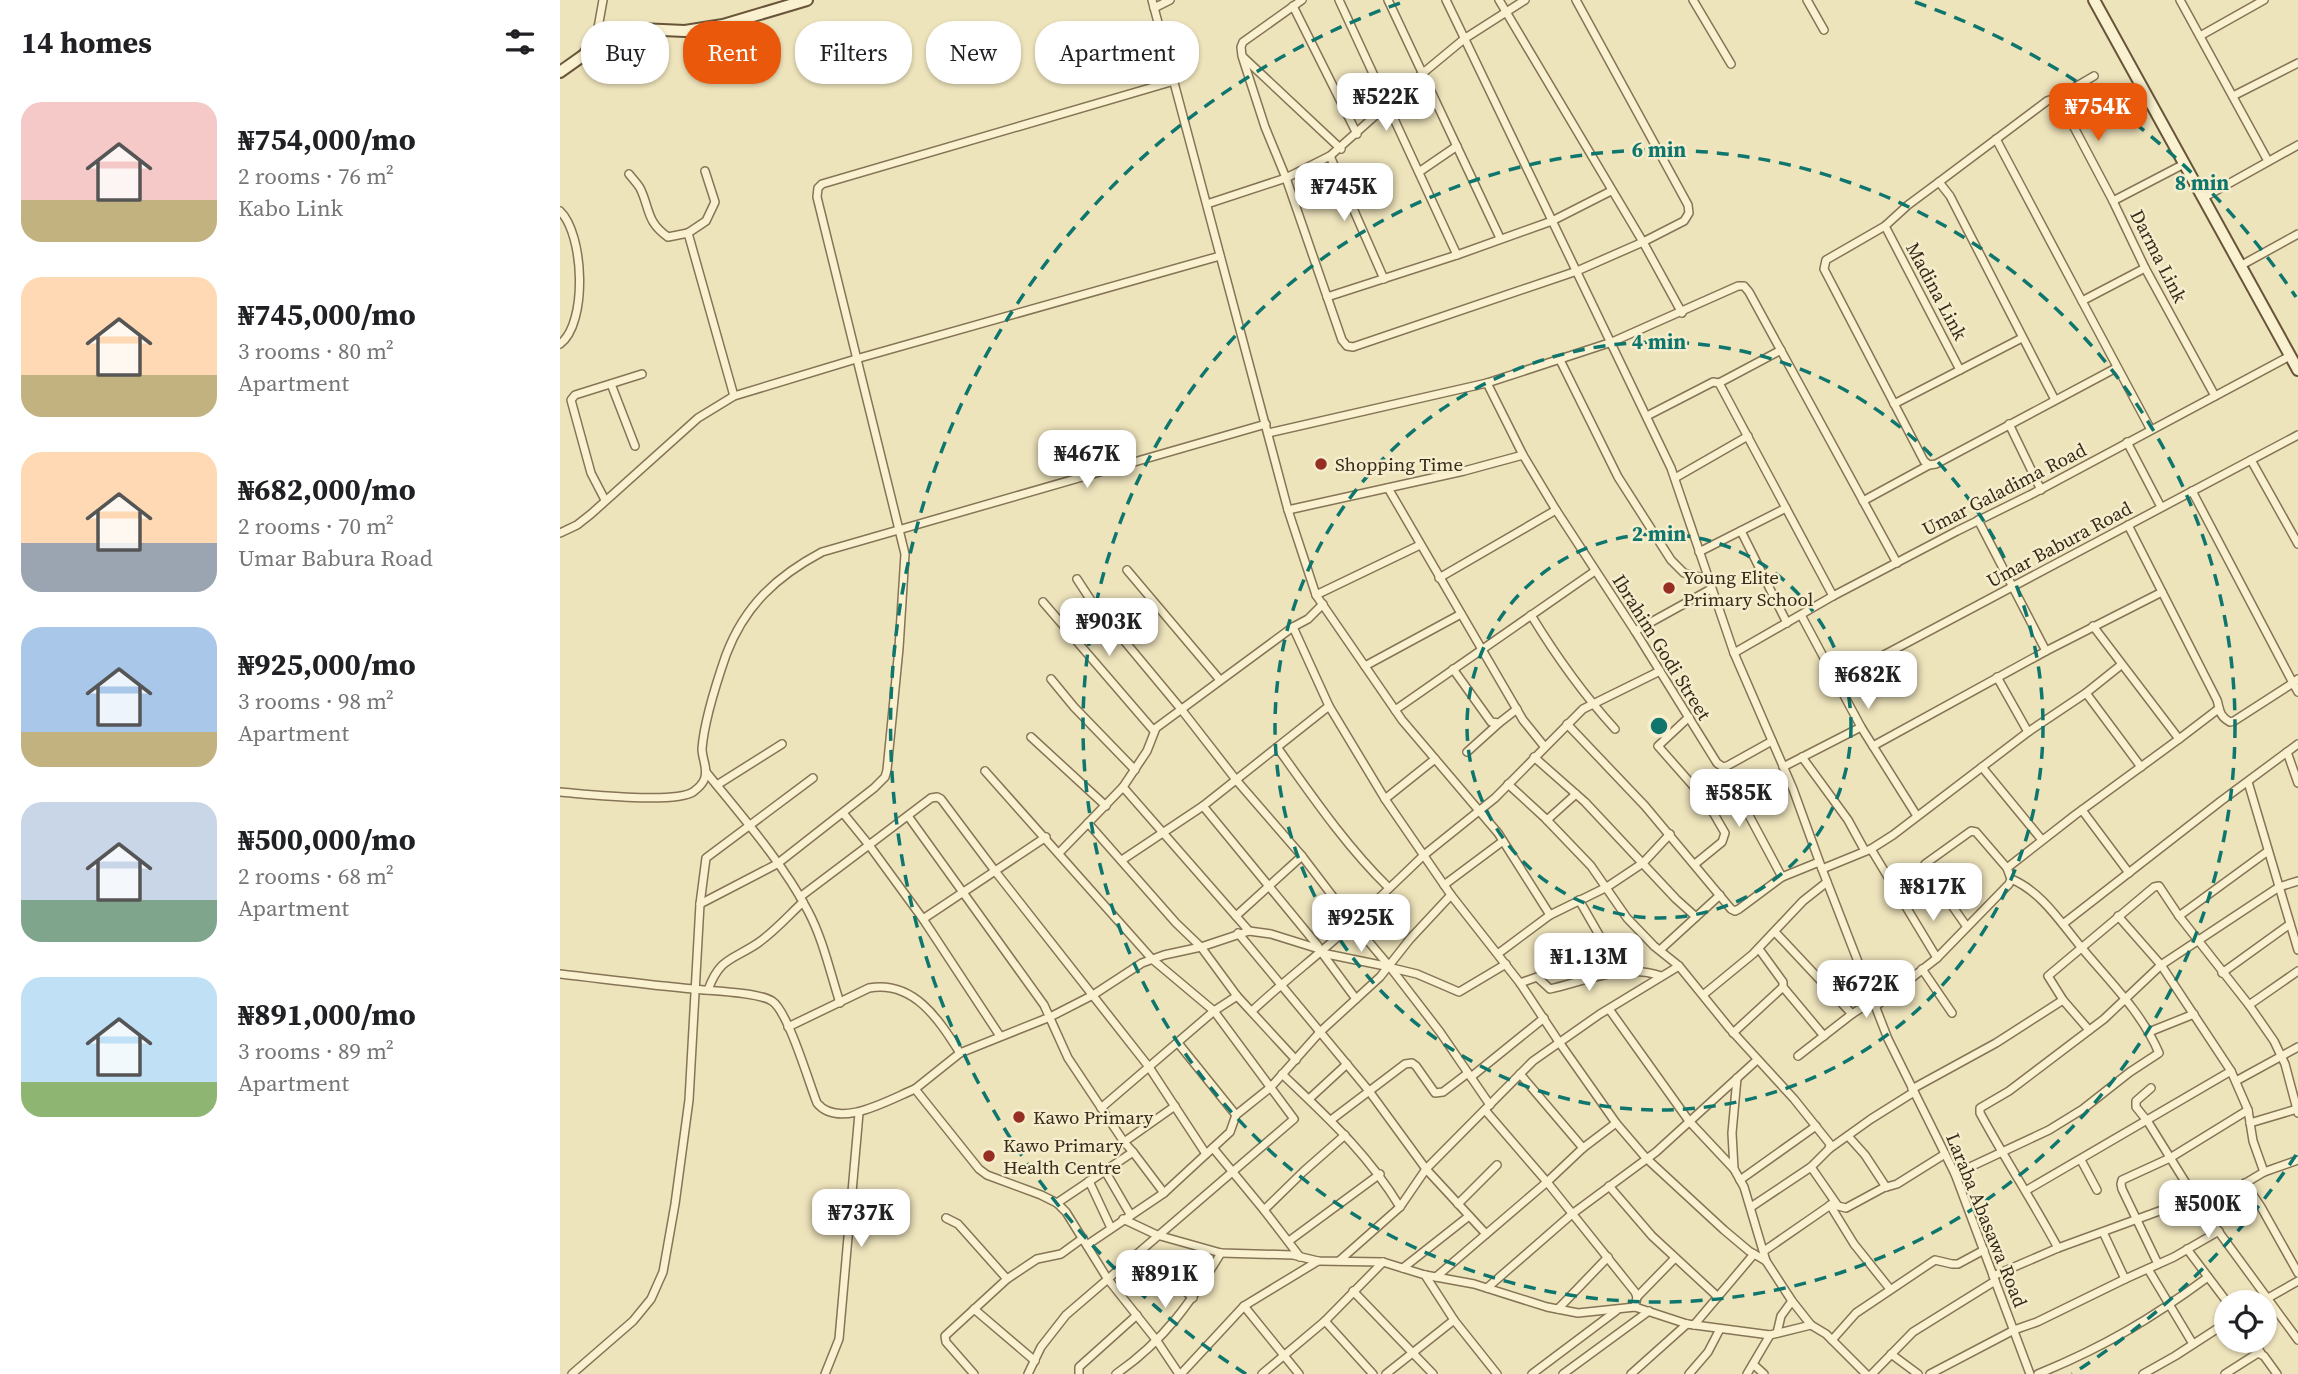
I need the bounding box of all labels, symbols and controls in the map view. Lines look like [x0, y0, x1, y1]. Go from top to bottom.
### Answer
chip: Buy [581, 21, 669, 84]
chip: Rent [683, 21, 781, 84]
chip: Filters [795, 21, 912, 84]
chip: New [926, 21, 1021, 84]
chip: Apartment [1035, 21, 1199, 84]
text: 14 homes [21, 22, 152, 63]
icon: filters [501, 23, 539, 61]
pin: ₦522K [1337, 74, 1435, 133]
text: ₦522K [1353, 80, 1419, 112]
pin: ₦754K [2049, 83, 2147, 143]
text: ₦754K [2065, 90, 2131, 122]
text: ₦754,000/mo [238, 119, 416, 160]
icon: home [77, 130, 161, 214]
text: 6 min [1632, 135, 1686, 164]
text: 2 rooms · 76 m² [238, 160, 394, 192]
pin: ₦745K [1295, 164, 1393, 223]
text: 8 min [2175, 168, 2229, 197]
text: ₦745K [1311, 170, 1377, 202]
text: Kabo Link [238, 192, 343, 224]
street label: Darma Link [2124, 205, 2194, 308]
street label: Madina Link [1900, 237, 1974, 345]
text: ₦745,000/mo [238, 294, 416, 335]
icon: home [77, 305, 161, 389]
text: 4 min [1632, 327, 1686, 356]
text: 3 rooms · 80 m² [238, 335, 394, 367]
text: Apartment [238, 367, 349, 399]
pin: ₦467K [1038, 430, 1136, 490]
street label: Umar Galadima Road [1918, 436, 2091, 542]
text: ₦467K [1054, 437, 1120, 469]
place label: Shopping Time [1335, 451, 1463, 477]
marker: Shopping Time [1313, 456, 1329, 472]
text: ₦682,000/mo [238, 469, 416, 510]
icon: home [77, 480, 161, 564]
street label: Umar Babura Road [1982, 495, 2136, 593]
text: 2 rooms · 70 m² [238, 510, 394, 542]
text: 2 min [1632, 519, 1686, 548]
text: Umar Babura Road [238, 542, 433, 574]
place label: Young Elite Primary School [1683, 564, 1814, 612]
street label: Ibrahim Godi Street [1607, 569, 1718, 726]
marker: Young Elite Primary School [1661, 580, 1677, 596]
pin: ₦903K [1060, 598, 1158, 658]
text: ₦903K [1076, 605, 1142, 637]
text: ₦925,000/mo [238, 644, 416, 685]
pin: ₦682K [1819, 652, 1917, 711]
icon: home [77, 655, 161, 739]
text: ₦682K [1835, 658, 1901, 690]
text: 3 rooms · 98 m² [238, 685, 394, 717]
centre of rings [1647, 714, 1671, 738]
text: Apartment [238, 717, 349, 749]
pin: ₦585K [1690, 770, 1788, 829]
text: ₦585K [1706, 776, 1772, 808]
text: ₦500,000/mo [238, 819, 416, 860]
icon: home [77, 830, 161, 914]
text: 2 rooms · 68 m² [238, 860, 394, 892]
pin: ₦817K [1884, 864, 1982, 923]
text: ₦817K [1900, 870, 1966, 902]
text: Apartment [238, 892, 349, 924]
pin: ₦925K [1312, 894, 1410, 954]
text: ₦925K [1328, 901, 1394, 933]
pin: ₦1.13M [1532, 934, 1646, 993]
text: ₦1.13M [1550, 940, 1628, 972]
pin: ₦672K [1817, 960, 1915, 1020]
text: ₦672K [1833, 967, 1899, 999]
text: ₦891,000/mo [238, 994, 416, 1035]
icon: home [77, 1005, 161, 1089]
text: 3 rooms · 89 m² [238, 1035, 394, 1067]
text: Apartment [238, 1067, 349, 1099]
place label: Kawo Primary [1033, 1104, 1153, 1130]
marker: Kawo Primary [1011, 1109, 1027, 1125]
street label: Laraba Abasawa Road [1940, 1129, 2034, 1311]
place label: Kawo Primary Health Centre [1003, 1132, 1123, 1180]
marker: Kawo Primary Health Centre [981, 1148, 997, 1164]
pin: ₦500K [2159, 1180, 2257, 1240]
text: ₦500K [2175, 1187, 2241, 1219]
pin: ₦737K [812, 1190, 910, 1249]
text: ₦737K [828, 1196, 894, 1228]
pin: ₦891K [1116, 1250, 1214, 1310]
text: ₦891K [1132, 1257, 1198, 1289]
map controls [2214, 1290, 2277, 1353]
button: locate [2214, 1290, 2277, 1353]

